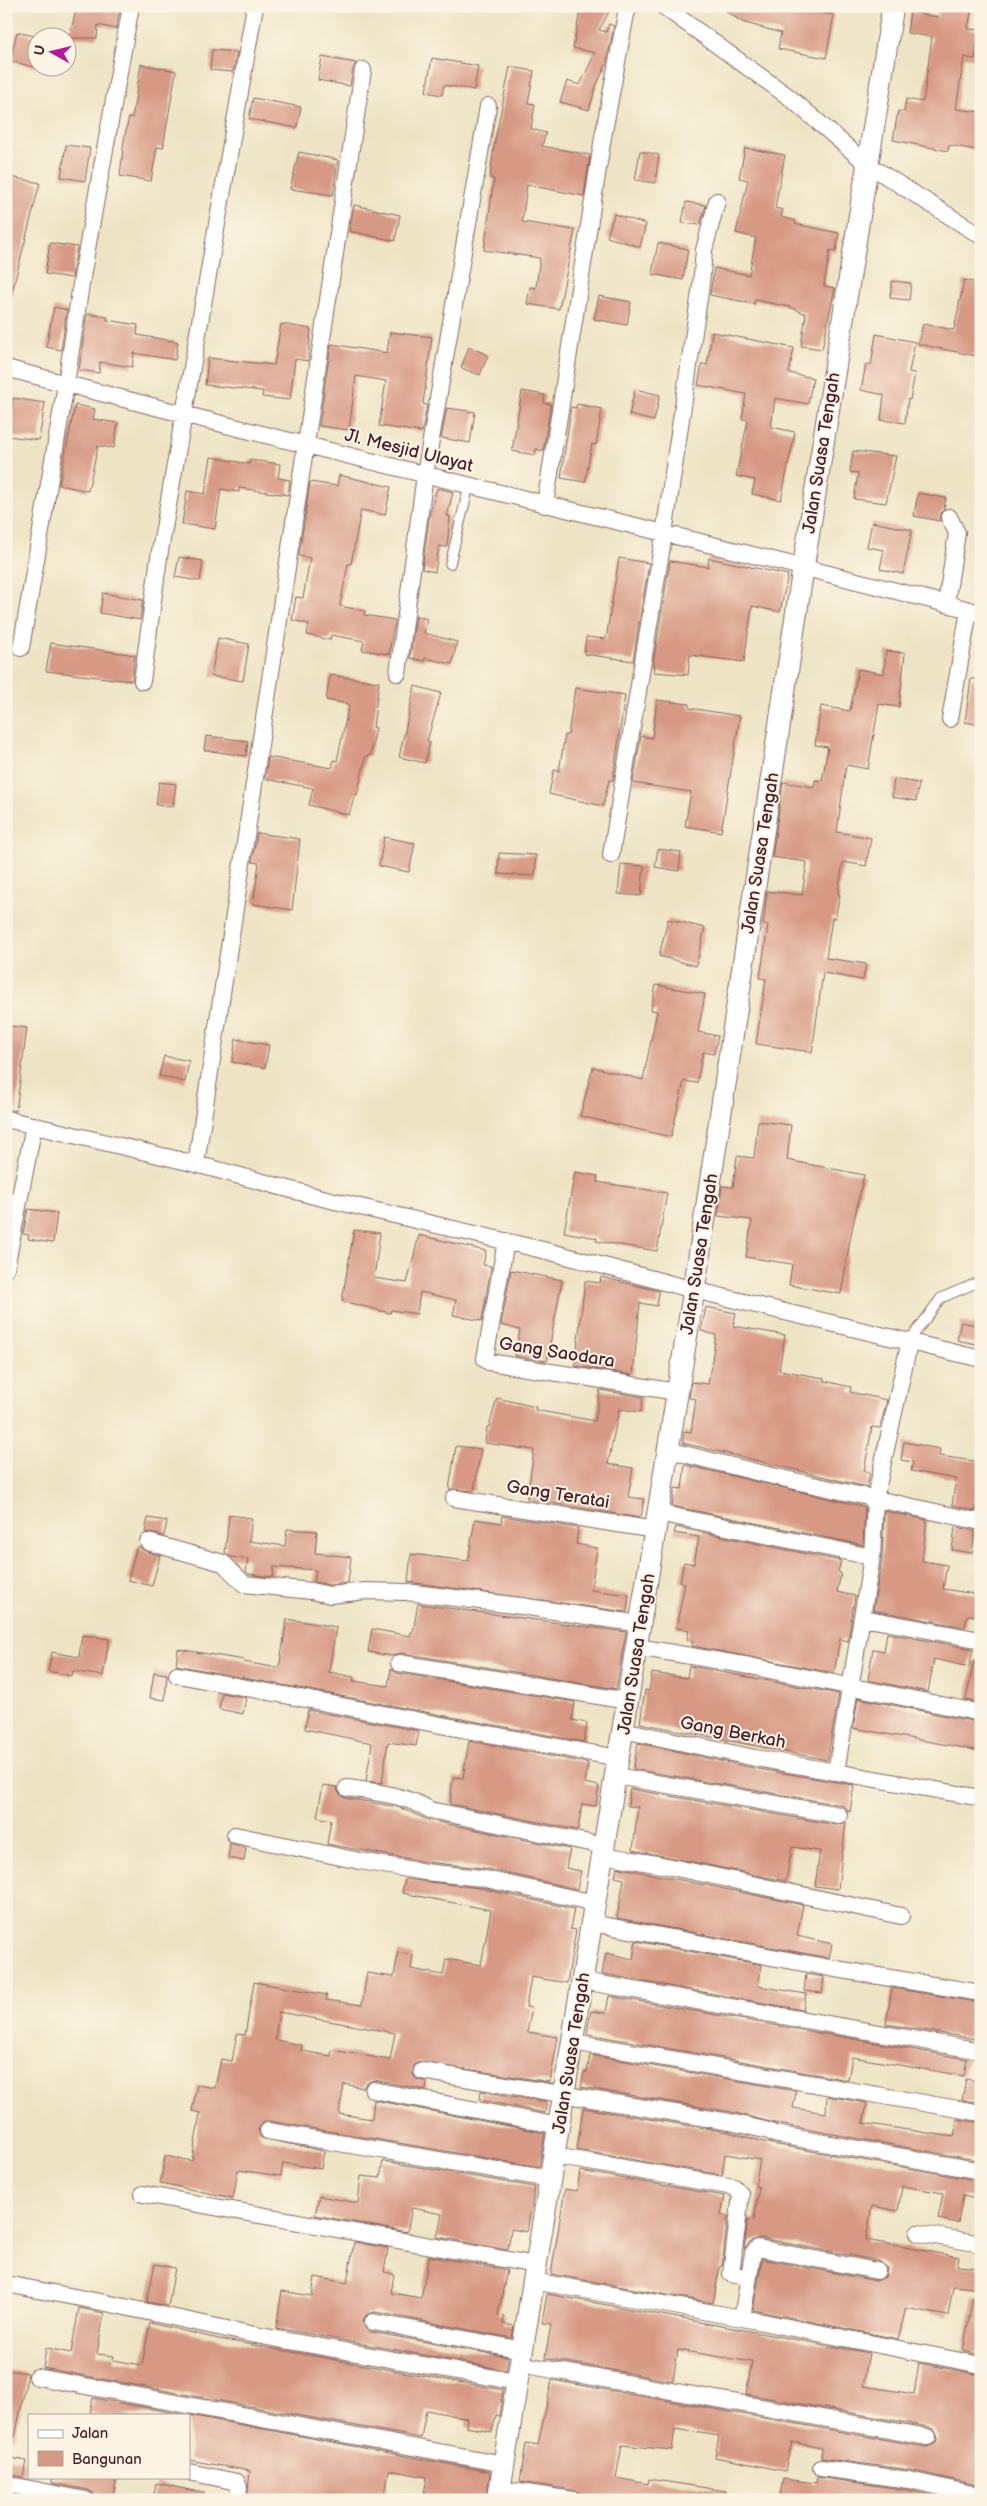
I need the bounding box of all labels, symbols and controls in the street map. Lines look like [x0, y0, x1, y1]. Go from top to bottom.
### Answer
north arrow [28, 28, 78, 78]
text: U [31, 44, 49, 56]
street label: Jalan Suasa Tengah [798, 371, 845, 535]
street label: Jl. Mesjid Ulayat [343, 424, 476, 477]
street label: Jalan Suasa Tengah [737, 771, 784, 935]
street label: Jalan Suasa Tengah [676, 1172, 723, 1336]
street label: Gang Saodara [498, 1333, 616, 1372]
street label: Gang Teratai [505, 1476, 611, 1513]
street label: Jalan Suasa Tengah [613, 1572, 660, 1736]
street label: Gang Berkah [678, 1712, 788, 1753]
street label: Jalan Suasa Tengah [548, 1971, 595, 2135]
legend [28, 2414, 190, 2478]
text: Jalan [72, 2424, 108, 2443]
text: Bangunan [72, 2450, 142, 2469]

